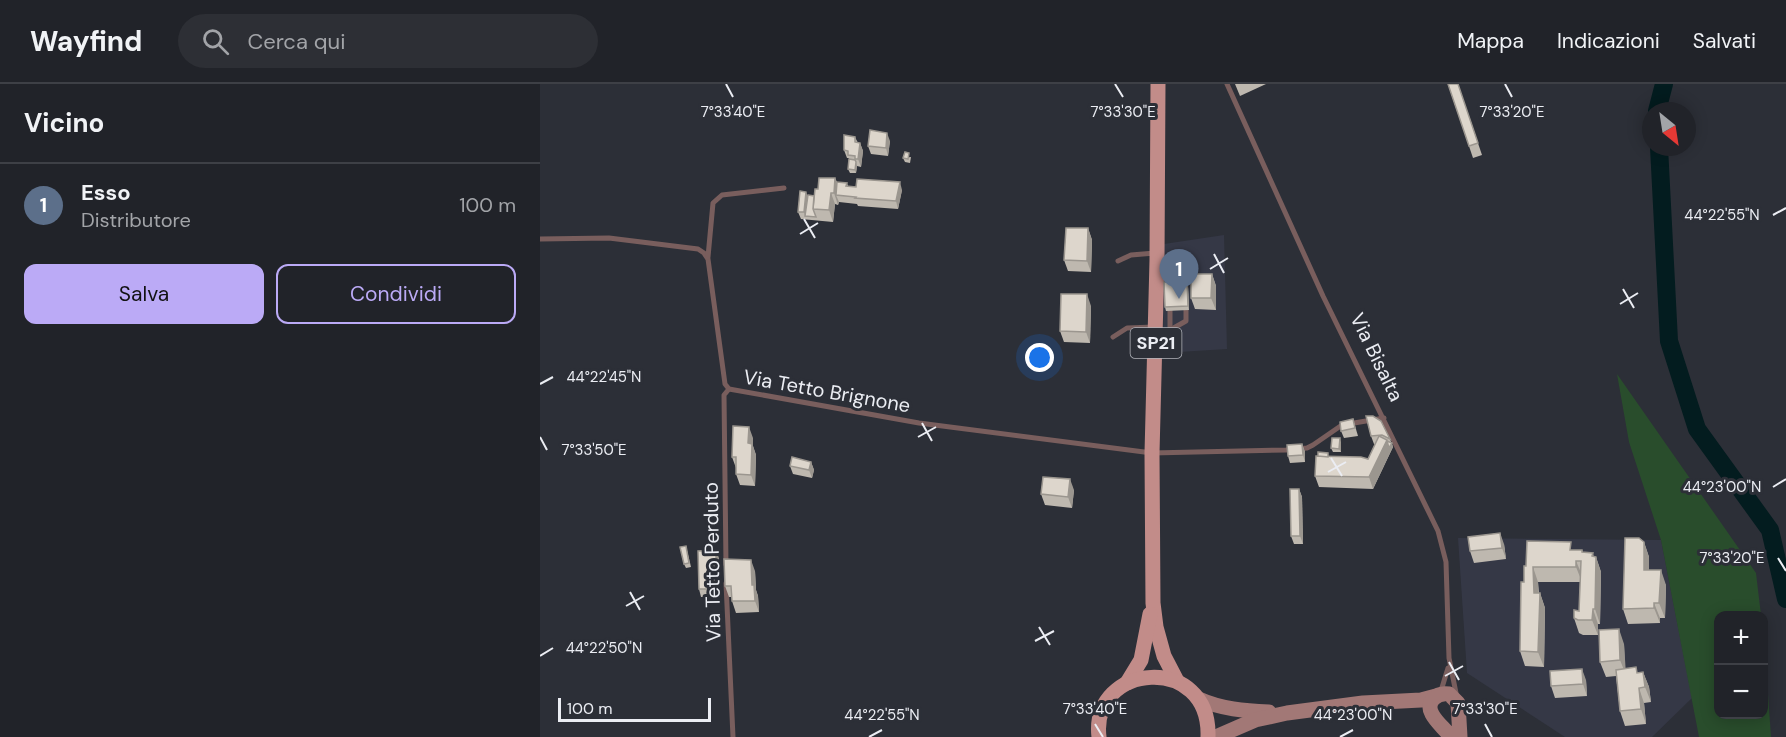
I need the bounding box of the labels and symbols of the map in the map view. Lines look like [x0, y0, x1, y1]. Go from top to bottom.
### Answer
text: 7°33'40"E [701, 102, 765, 122]
text: 7°33'30"E [1090, 102, 1156, 122]
text: 7°33'20"E [1480, 102, 1544, 122]
north arrow [1642, 102, 1696, 156]
text: 44°22'55"N [1684, 205, 1760, 225]
pin: 1 [1160, 250, 1198, 299]
street label: Via Bisalta [1344, 308, 1410, 406]
road number: SP21 [1130, 328, 1182, 358]
your location [1025, 343, 1054, 372]
street label: Via Tetto Brignone [742, 364, 912, 418]
text: 44°22'45"N [567, 367, 641, 387]
text: 7°33'50"E [561, 440, 627, 460]
text: 44°23'00"N [1683, 477, 1761, 497]
street label: Via Tetto Perduto [698, 482, 726, 642]
text: 7°33'20"E [1700, 548, 1764, 568]
text: 44°22'50"N [566, 638, 642, 658]
scale bar [558, 695, 711, 722]
text: 7°33'40"E [1063, 699, 1127, 719]
text: 7°33'30"E [1452, 699, 1518, 719]
text: 44°22'55"N [844, 705, 920, 725]
text: 44°23'00"N [1314, 705, 1392, 725]

